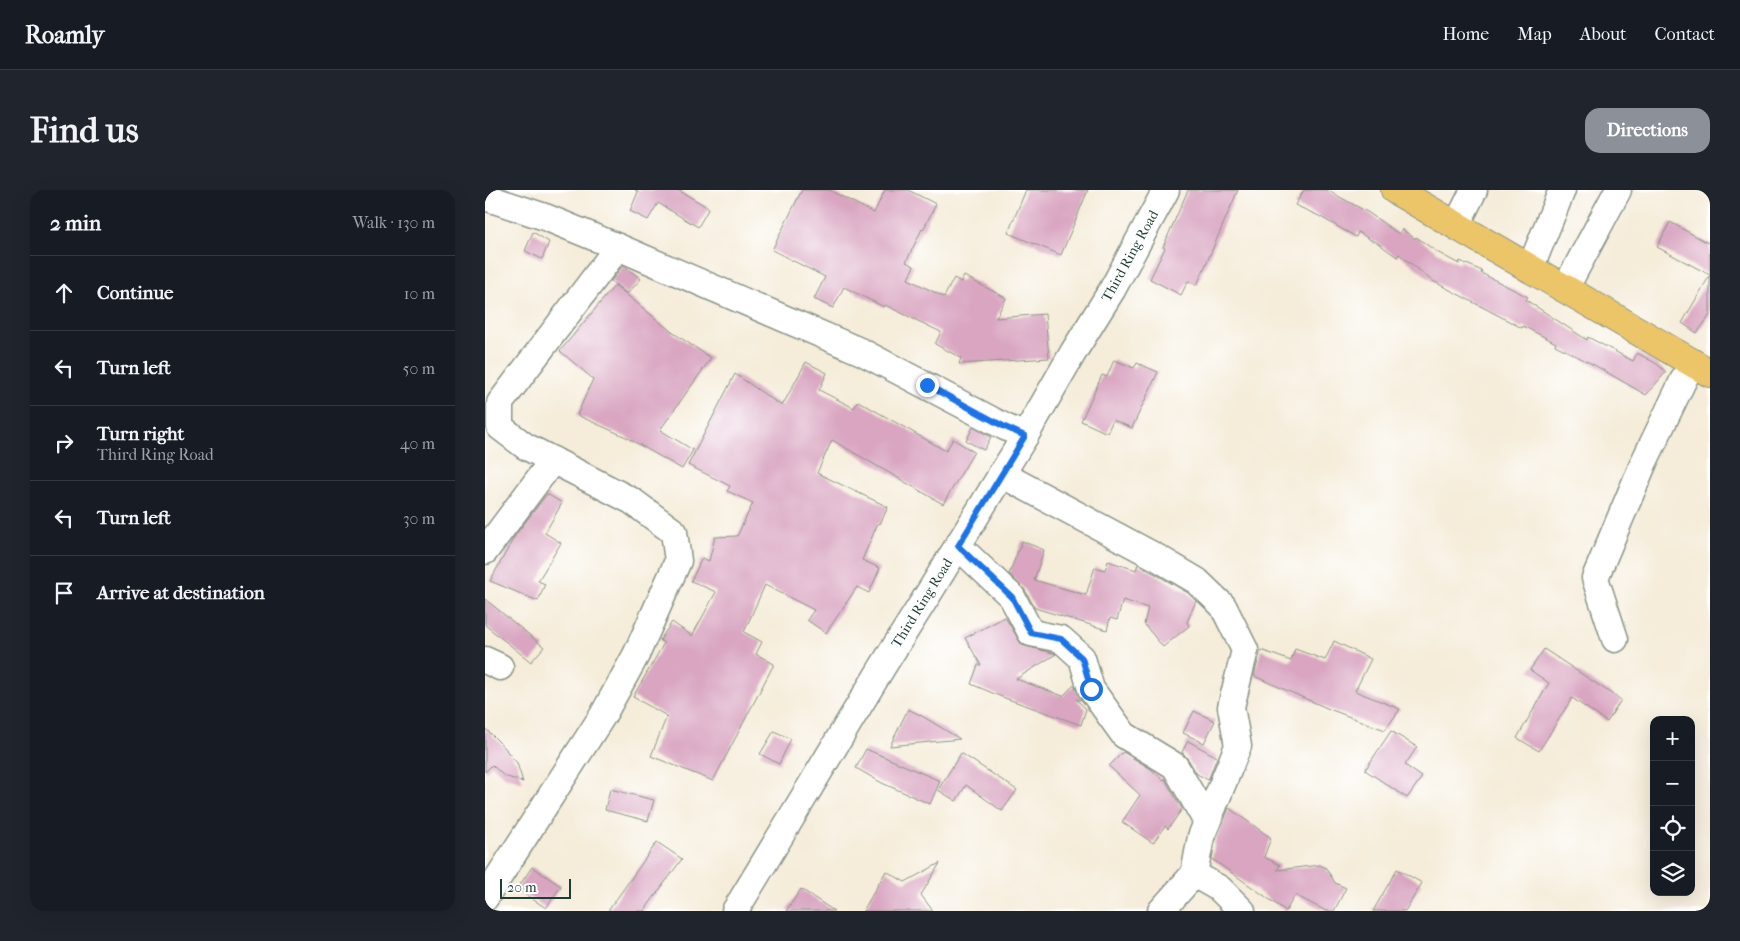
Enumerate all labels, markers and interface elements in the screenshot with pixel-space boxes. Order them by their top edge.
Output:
text: Roamly [25,21,104,49]
text: Home [1442,24,1489,45]
text: Map [1517,24,1552,45]
text: About [1580,24,1626,45]
text: Contact [1654,24,1715,45]
button: Directions [1585,108,1710,153]
text: Find us [30,110,139,151]
street label: Third Ring Road [1098,207,1162,305]
text: 2 min [50,211,101,235]
text: Walk · 130 m [352,213,435,232]
icon: ahead [50,279,78,307]
text: Continue [97,282,173,304]
text: 10 m [404,284,435,303]
icon: left [50,354,78,382]
text: Turn left [97,357,171,379]
text: 50 m [403,359,435,378]
route end [916,374,939,397]
text: Turn right [97,423,184,445]
icon: right [50,429,78,457]
text: 40 m [400,434,435,453]
text: Third Ring Road [97,445,214,464]
icon: left [50,504,78,532]
text: Turn left [97,507,171,529]
text: 30 m [403,509,435,528]
street label: Third Ring Road [888,555,956,651]
icon: arrive [50,579,78,607]
text: Arrive at destination [97,582,265,604]
route start [1080,678,1103,701]
map controls [1650,716,1695,896]
button: + [1650,716,1695,761]
button: − [1650,761,1695,806]
button: locate [1650,806,1695,851]
button: layers [1650,851,1695,896]
scale bar [500,876,571,899]
text: 20 m [507,879,537,896]

